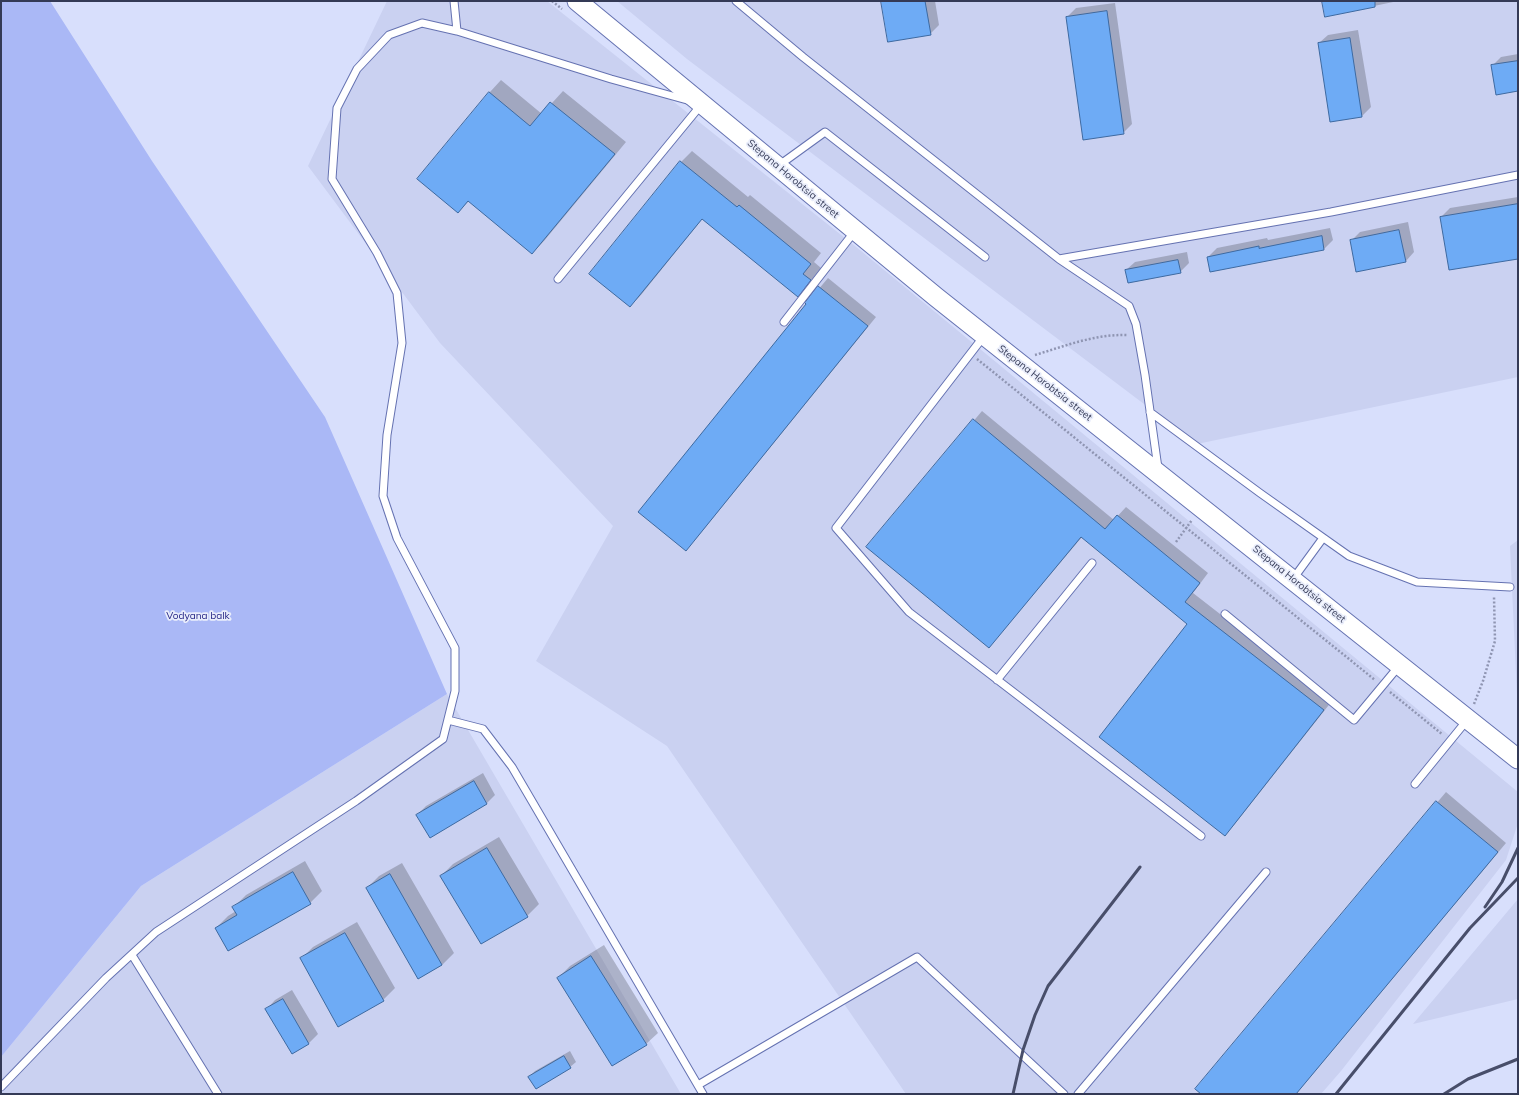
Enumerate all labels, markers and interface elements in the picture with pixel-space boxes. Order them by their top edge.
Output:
street label: Stepana Horobtsia street [745,137,841,221]
street label: Stepana Horobtsia street [996,343,1094,423]
street label: Stepana Horobtsia street [1250,543,1348,625]
park label: Vodyana balk [166,610,230,622]

